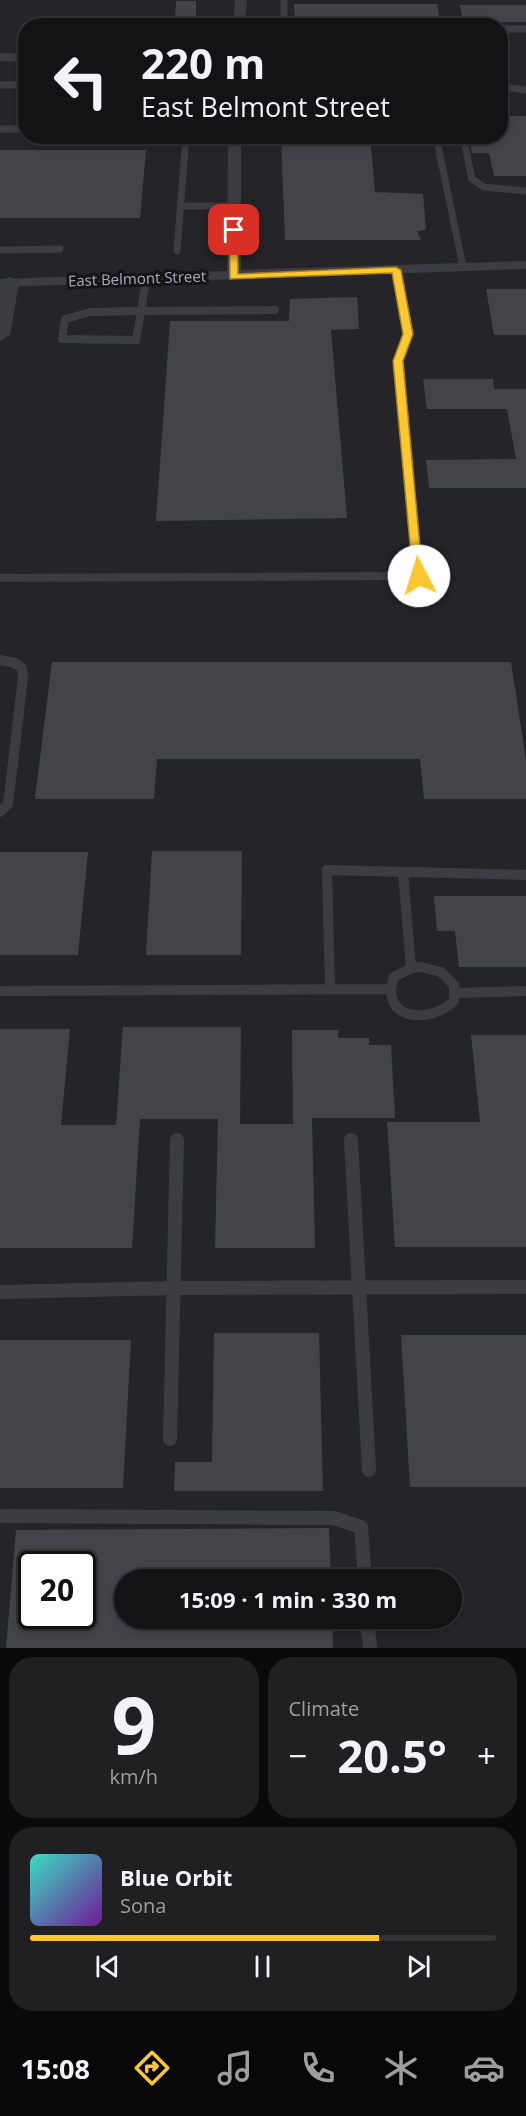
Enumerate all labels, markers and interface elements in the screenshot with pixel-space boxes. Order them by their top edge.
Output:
text: 220 m [141,34,265,91]
icon: left [42,42,120,120]
text: East Belmont Street [141,88,390,125]
pin [208,204,259,255]
icon: arrive [217,213,250,246]
street label: East Belmont Street [68,266,206,290]
position arrow [387,544,451,608]
speed limit sign: 20 [18,1551,96,1629]
text: 15:09 · 1 min · 330 m [179,1584,397,1614]
text: 9 [111,1671,156,1777]
text: Climate [289,1695,359,1722]
text: 20.5° [338,1725,447,1786]
text: − [289,1733,307,1778]
text: + [477,1733,496,1778]
text: km/h [109,1763,158,1790]
text: Blue Orbit [120,1862,232,1892]
text: Sona [120,1892,166,1919]
icon: previous [91,1950,124,1983]
icon: pause [246,1950,279,1983]
icon: next [402,1950,435,1983]
icon: directions [131,2047,173,2089]
icon: music [214,2047,256,2089]
icon: phone [297,2047,339,2089]
icon: climate [380,2047,422,2089]
icon: car [463,2047,505,2089]
text: 15:08 [21,2050,90,2087]

